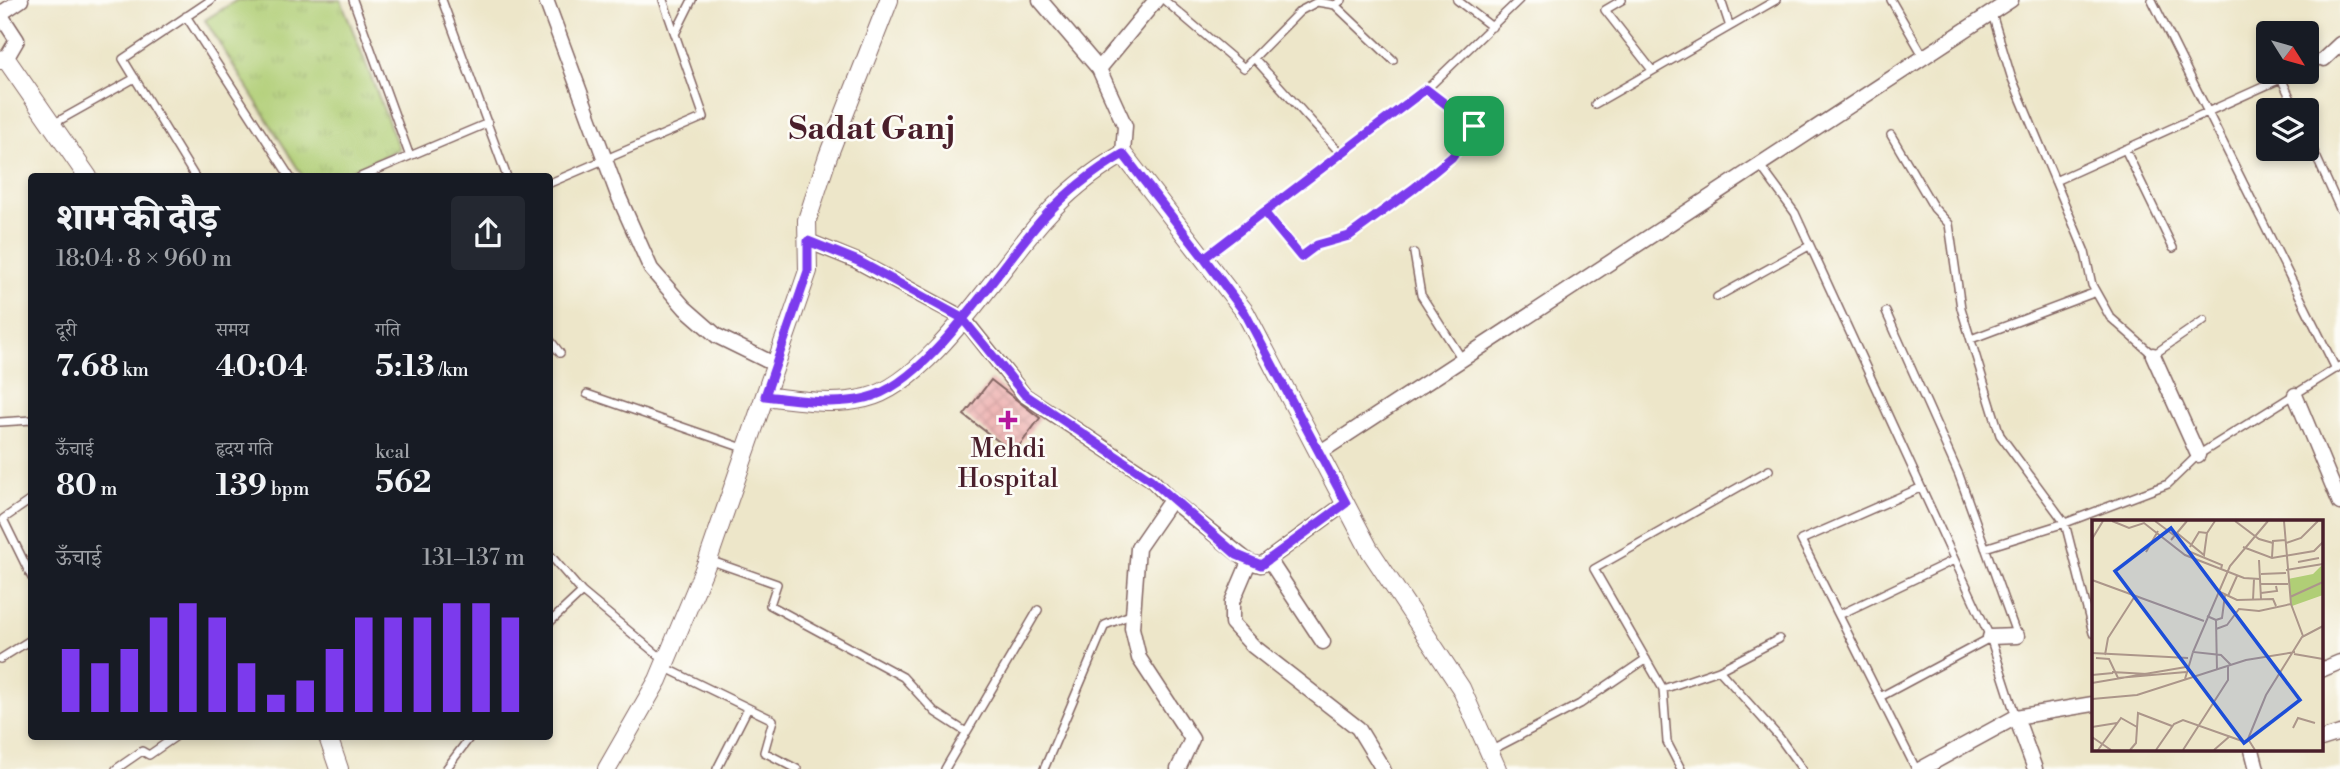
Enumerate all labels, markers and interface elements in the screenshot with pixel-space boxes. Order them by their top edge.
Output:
north arrow [2256,21,2319,84]
map controls [2256,21,2319,161]
pin [1444,96,1504,156]
button: layers [2256,98,2319,161]
icon: arrive [1455,107,1493,145]
district label: Sadat Ganj [789,109,955,150]
text: शाम की दौड़ [56,195,218,242]
button: share [451,196,525,270]
text: 18:04 · 8 × 960 m [56,245,232,273]
text: दूरी [56,318,77,342]
text: समय [216,318,249,342]
text: गति [375,318,400,342]
text: 7.68 [56,348,119,386]
text: 40:04 [216,348,308,386]
text: 5:13 [375,348,435,386]
text: km [119,358,149,382]
text: /km [435,358,469,382]
marker: Mehdi Hospital [998,410,1018,430]
place label: Mehdi Hospital [958,433,1059,495]
text: ऊँचाई [56,437,93,461]
text: हृदय गति [216,437,273,461]
text: kcal [375,440,410,464]
text: 562 [375,464,432,502]
text: 80 [56,467,97,505]
text: 139 [216,467,267,505]
text: m [97,477,117,501]
text: bpm [267,477,309,501]
inset map [2092,520,2322,752]
text: ऊँचाई [56,544,101,572]
text: 131–137 m [422,544,525,572]

